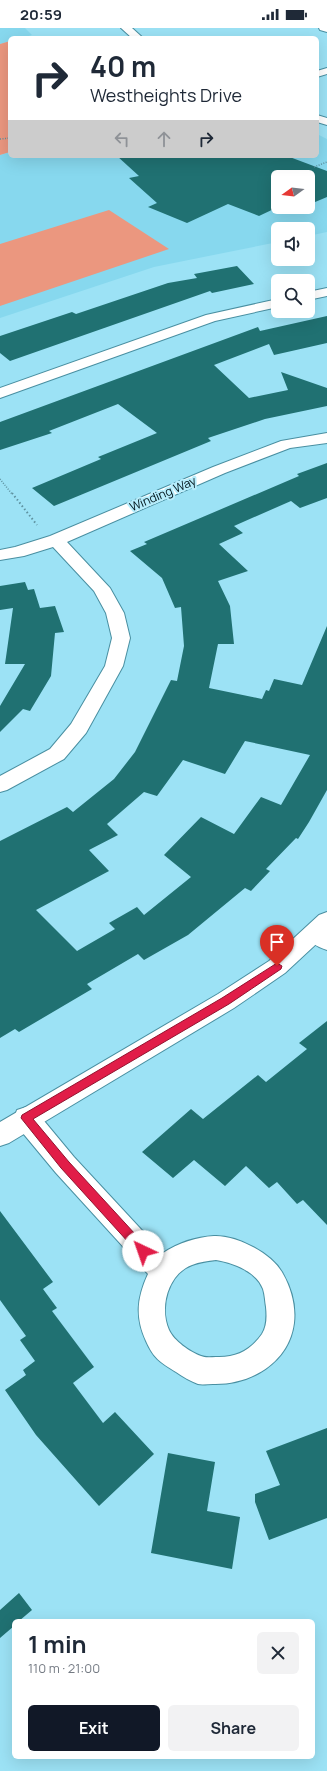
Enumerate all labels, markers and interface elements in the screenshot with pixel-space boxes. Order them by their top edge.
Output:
text: 20:59 [20,4,62,25]
text: 40 m [90,47,156,85]
icon: right [24,52,76,104]
text: Westheights Drive [90,83,242,107]
icon: left [111,128,133,150]
icon: ahead [153,128,175,150]
icon: right [195,128,217,150]
north arrow [271,170,315,214]
map controls [271,170,315,318]
button: sound [271,222,315,266]
button: search [271,274,315,318]
street label: Winding Way [127,472,199,515]
pin [260,925,294,966]
icon: arrive [266,931,288,953]
position arrow [122,1230,164,1272]
text: 1 min [28,1627,87,1660]
button: close [257,1632,299,1674]
text: 110 m · 21:00 [28,1659,100,1677]
button: Exit [28,1705,160,1751]
button: Share [168,1705,299,1751]

